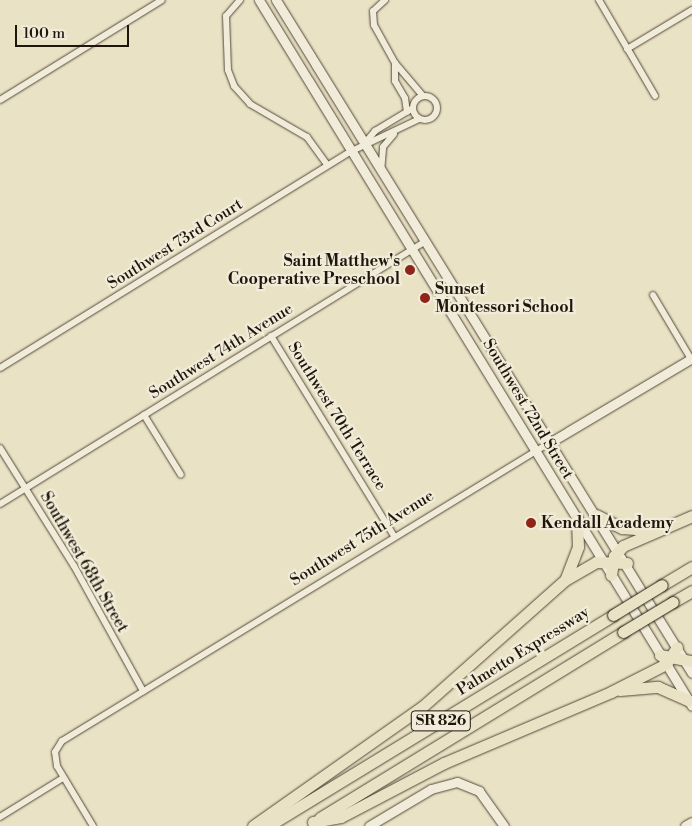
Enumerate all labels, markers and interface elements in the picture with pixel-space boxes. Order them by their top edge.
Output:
scale bar [18,15,131,47]
text: 100 m [23,24,65,43]
street label: Southwest 73rd Court [104,195,246,293]
place label: Saint Matthew's Cooperative Preschool [228,251,400,289]
marker: Saint Matthew's Cooperative Preschool [404,264,416,276]
place label: Sunset Montessori School [435,279,574,317]
marker: Sunset Montessori School [419,292,431,304]
street label: Southwest 74th Avenue [146,299,296,403]
street label: Southwest 72nd Street [479,335,577,483]
street label: Southwest 70th Terrace [284,338,390,494]
street label: Southwest 75th Avenue [287,486,437,590]
street label: Southwest 68th Street [36,488,132,636]
place label: Kendall Academy [541,513,673,533]
marker: Kendall Academy [525,517,537,529]
street label: Palmetto Expressway [453,602,593,700]
road number: SR 826 [410,708,472,734]

